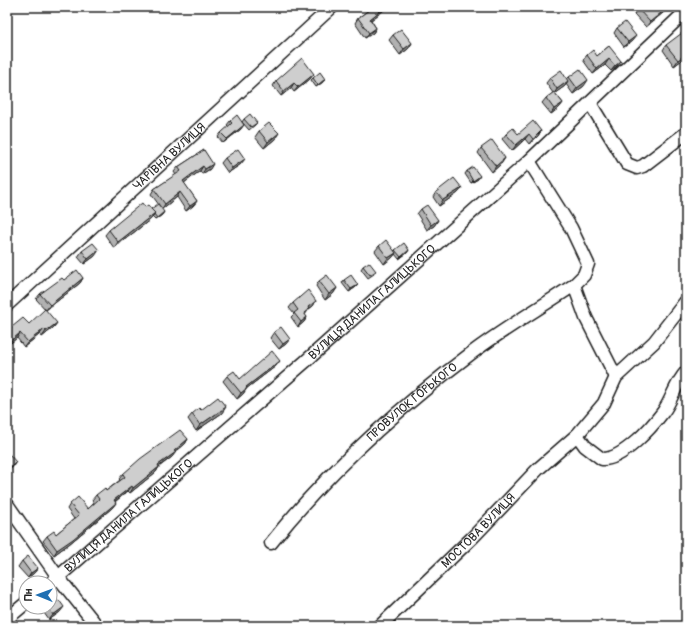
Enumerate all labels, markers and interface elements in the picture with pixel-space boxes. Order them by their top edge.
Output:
street label: ЧАРІВНА ВУЛИЦЯ [130,120,209,194]
street label: ВУЛИЦЯ ДАНИЛА ГАЛИЦЬКОГО [306,241,439,363]
street label: ПРОВУЛОК ГОРЬКОГО [364,360,461,444]
street label: ВУЛИЦЯ ДАНИЛА ГАЛИЦЬКОГО [61,456,196,576]
street label: МОСТОВА ВУЛИЦЯ [438,490,519,571]
north arrow [18,575,58,615]
text: Пн [22,588,35,601]

